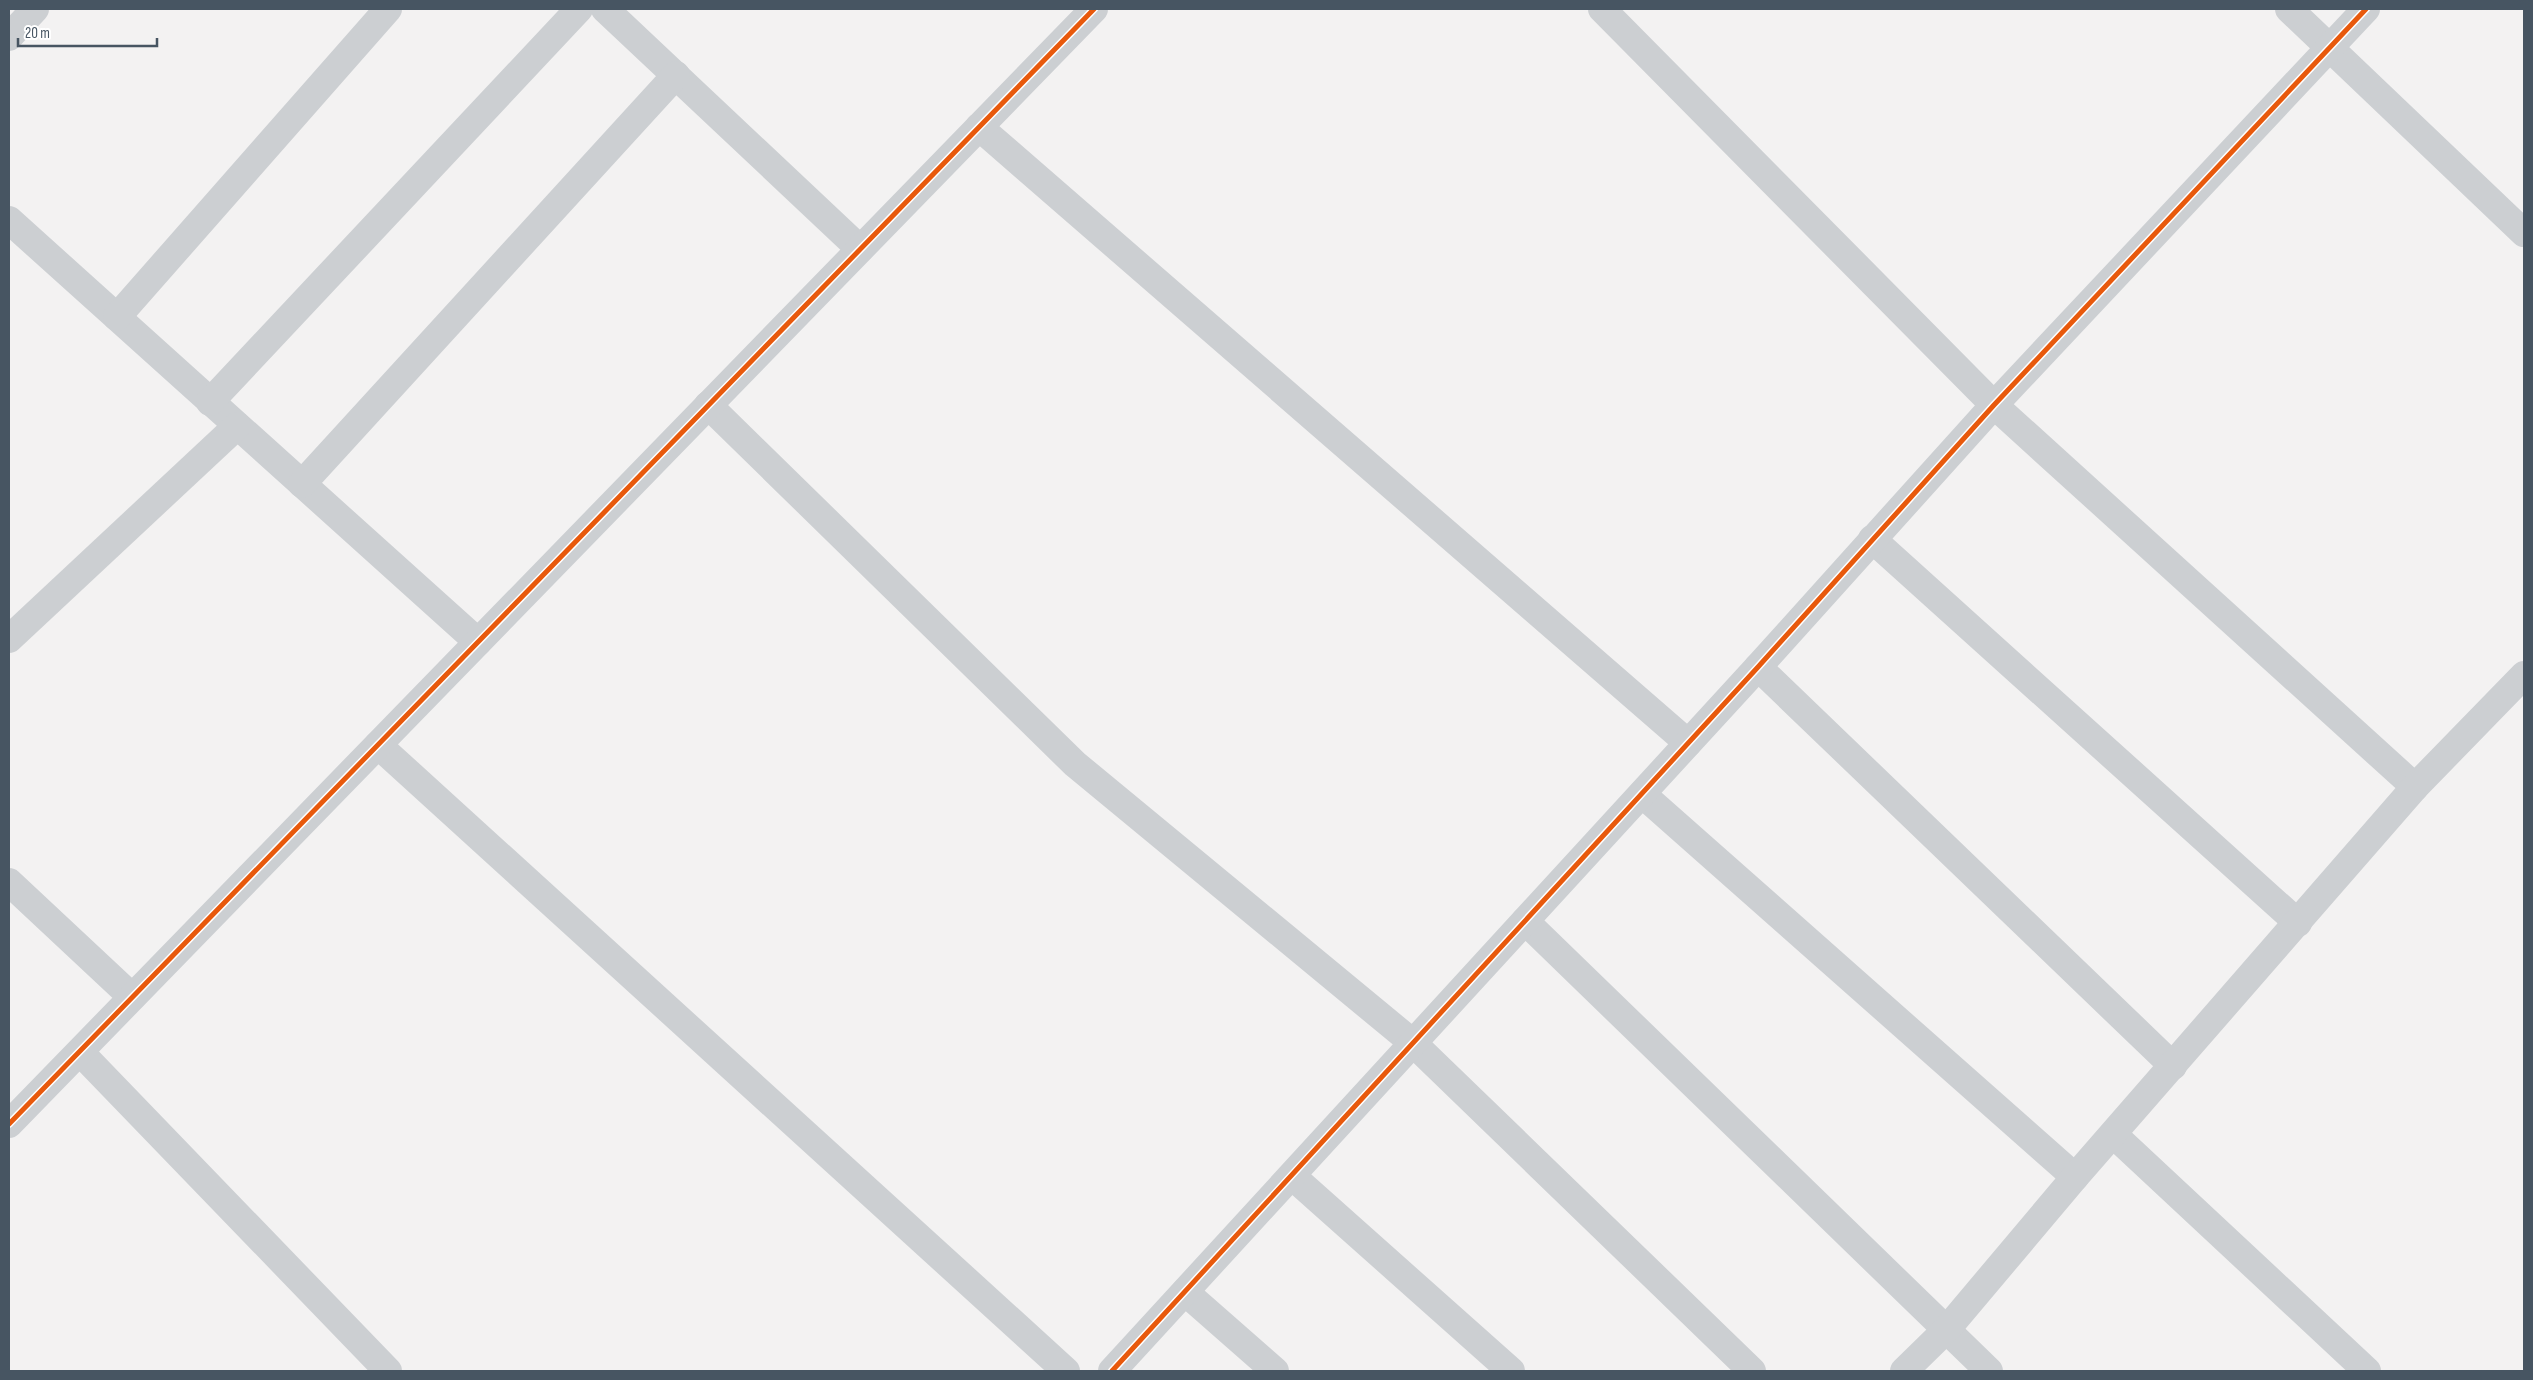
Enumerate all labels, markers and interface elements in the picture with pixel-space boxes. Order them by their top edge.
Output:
scale bar [18,15,156,47]
text: 20 m [25,24,50,43]

